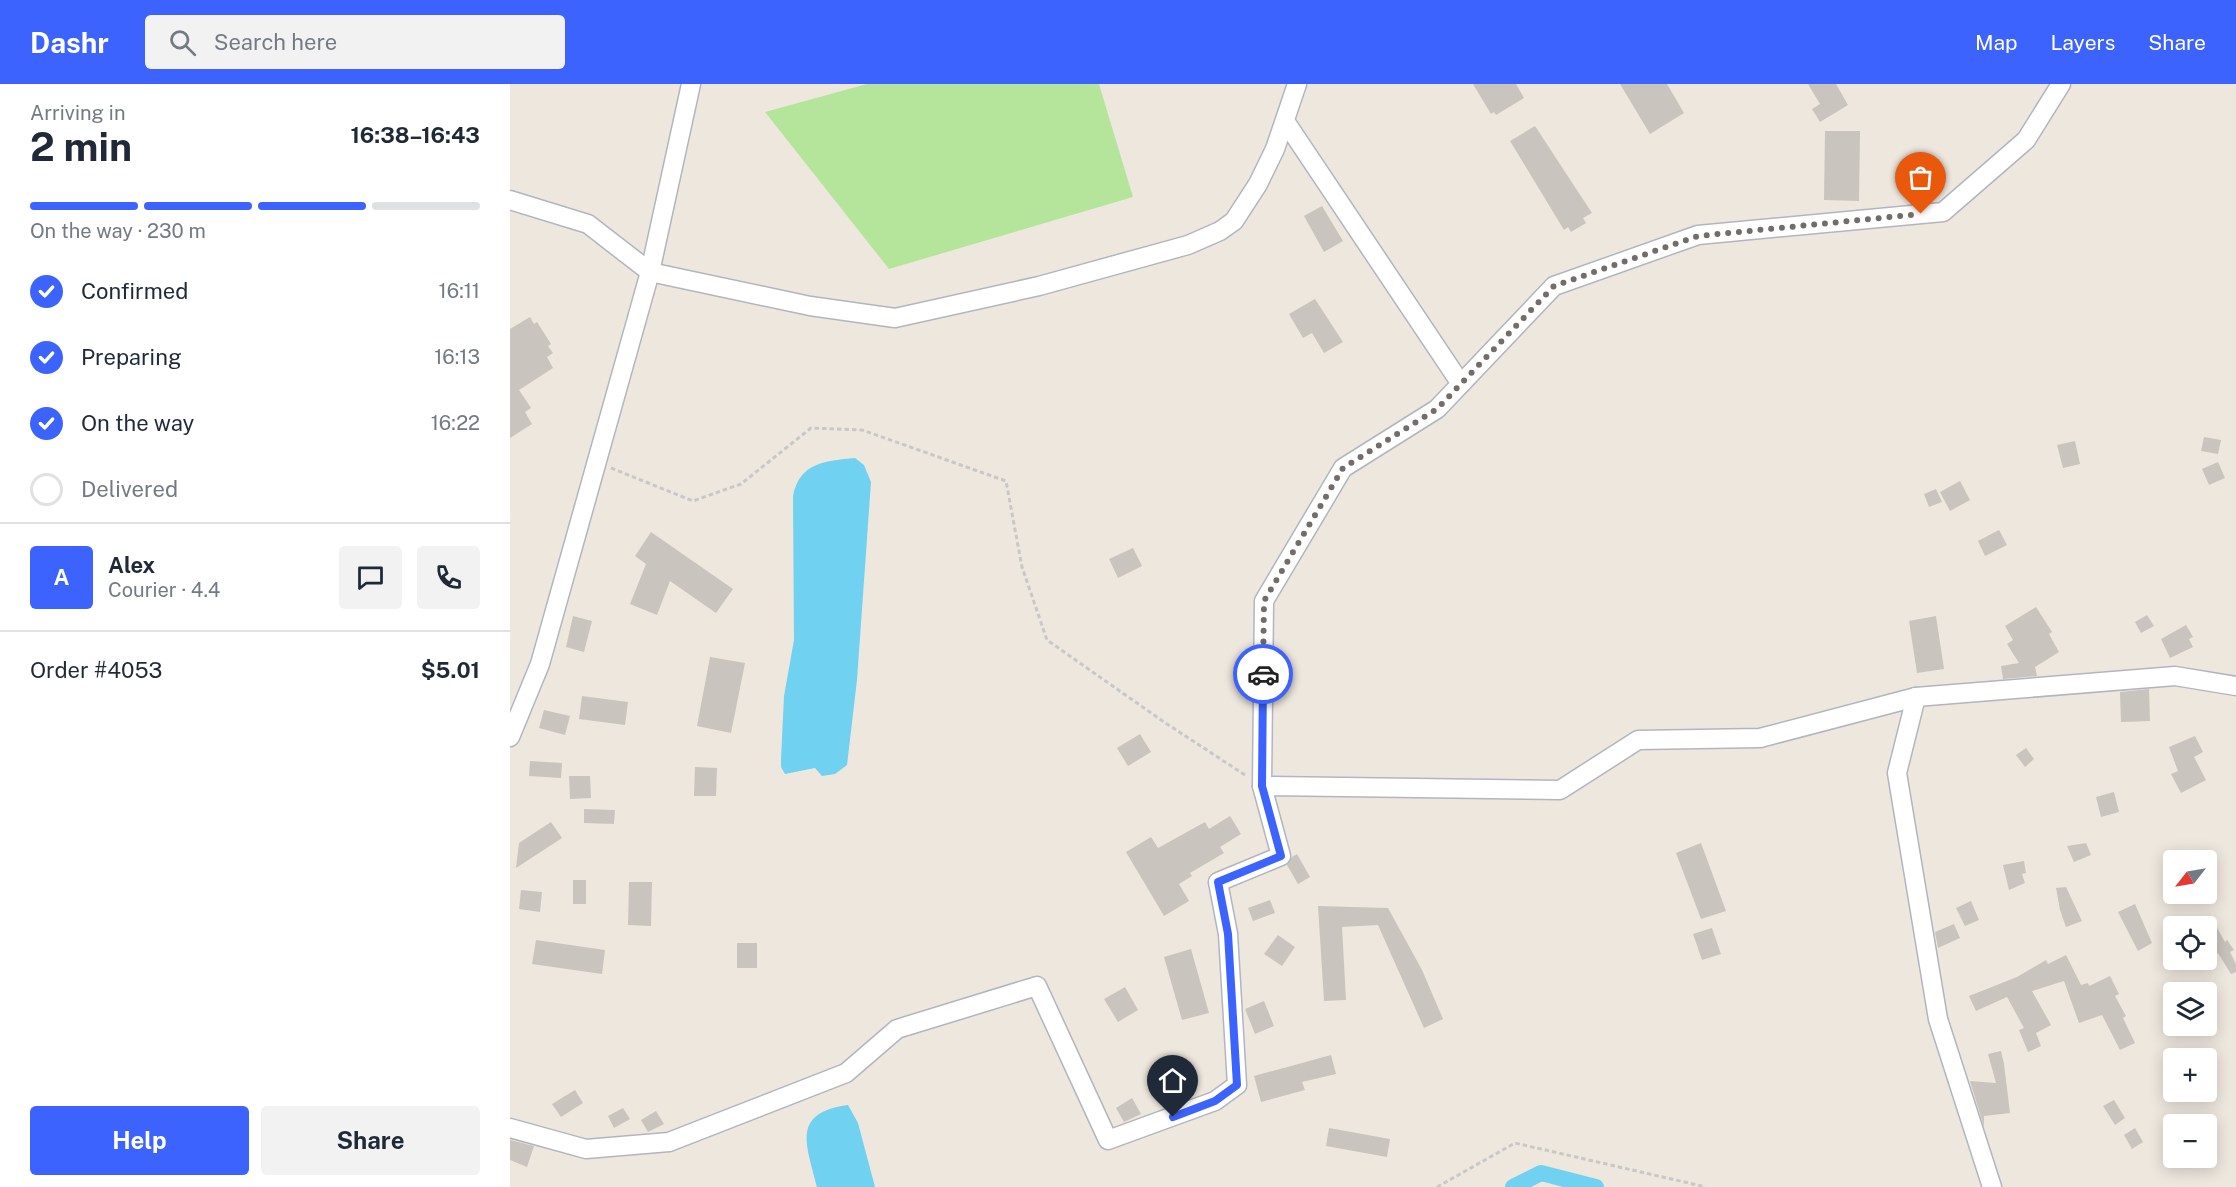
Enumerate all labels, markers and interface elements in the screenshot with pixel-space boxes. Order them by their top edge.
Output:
search box [145,15,565,69]
text: Dashr [30,26,109,59]
icon: search [166,26,199,59]
text: Search here [214,29,337,55]
text: Map [1975,30,2018,55]
text: Layers [2051,30,2115,55]
text: Share [2148,30,2206,55]
text: Arriving in [30,101,125,125]
text: 16:38–16:43 [350,122,480,148]
text: 2 min [30,124,132,170]
pin [1895,152,1946,214]
icon: bag [1904,161,1937,194]
text: On the way · 230 m [30,219,206,243]
icon: check [30,275,63,308]
text: Confirmed [81,278,188,304]
text: 16:11 [439,279,480,303]
icon: check [30,341,63,374]
text: Preparing [81,344,182,370]
text: 16:13 [434,345,480,369]
icon: check [30,407,63,440]
text: On the way [81,410,194,436]
text: 16:22 [431,411,480,435]
text: Delivered [81,476,178,502]
button: chat [339,546,402,609]
button: phone [417,546,480,609]
text: Alex [108,552,155,578]
text: A [54,564,69,590]
text: Courier · 4.4 [108,578,220,602]
courier [1233,644,1293,704]
text: Order #4053 [30,657,162,683]
text: $5.01 [421,657,480,683]
icon: car [1247,658,1280,691]
north arrow [2163,850,2217,904]
map controls [2163,850,2217,1168]
button: locate [2163,916,2217,970]
button: layers [2163,982,2217,1036]
button: + [2163,1048,2217,1102]
pin [1147,1055,1198,1117]
icon: home [1156,1064,1189,1097]
button: Help [30,1106,249,1175]
button: Share [261,1106,480,1175]
button: − [2163,1114,2217,1168]

